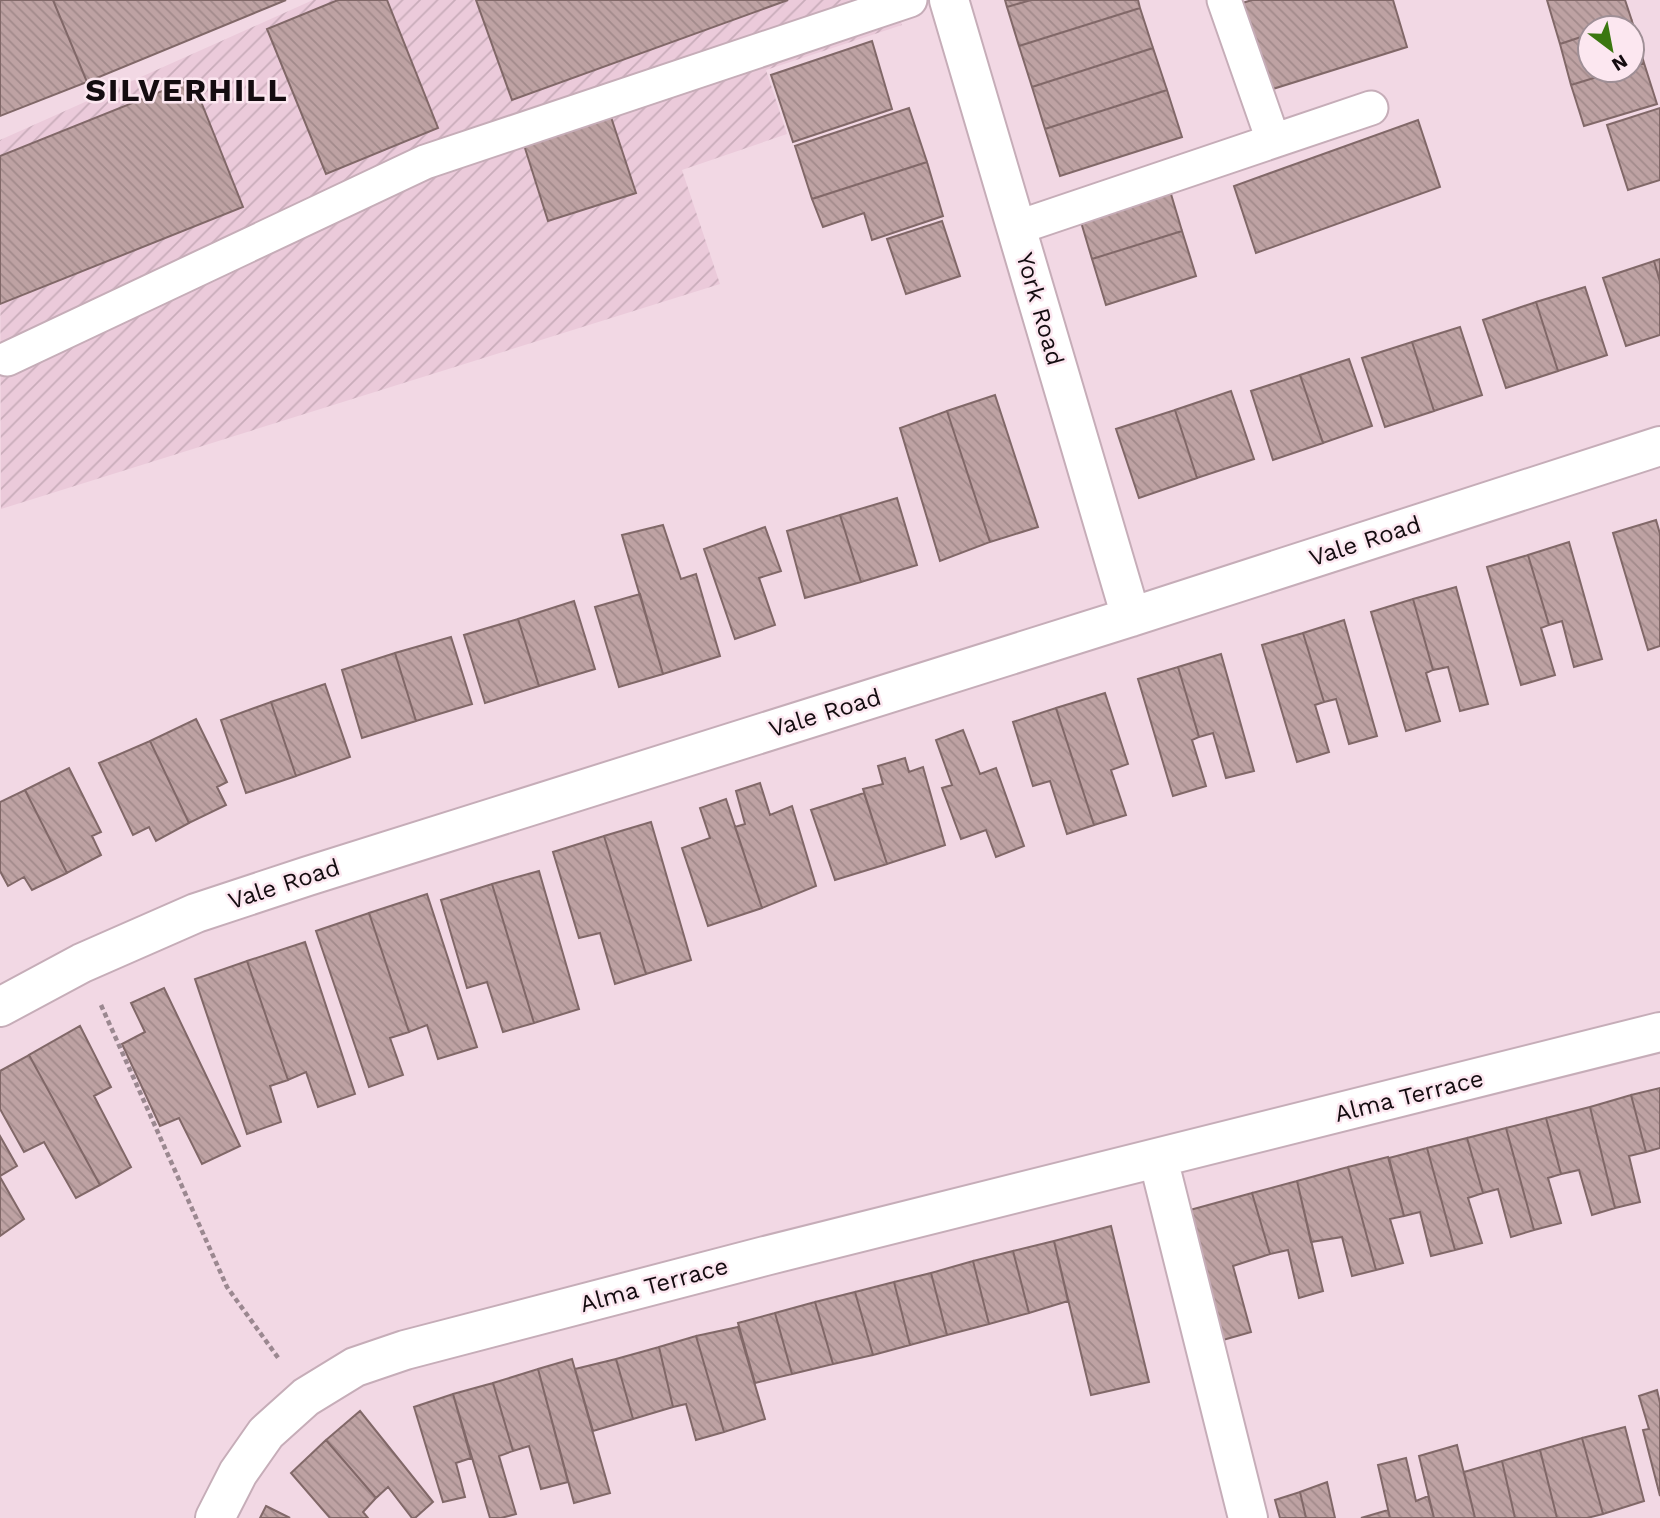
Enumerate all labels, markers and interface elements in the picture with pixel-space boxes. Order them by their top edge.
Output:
north arrow [1576,14,1646,84]
text: N [1608,50,1632,76]
district label: SILVERHILL [85,71,289,109]
street label: York Road [1011,249,1069,369]
street label: Vale Road [1306,510,1424,572]
street label: Vale Road [766,683,884,743]
street label: Vale Road [225,853,343,915]
street label: Alma Terrace [1332,1064,1486,1128]
street label: Alma Terrace [577,1252,731,1318]

